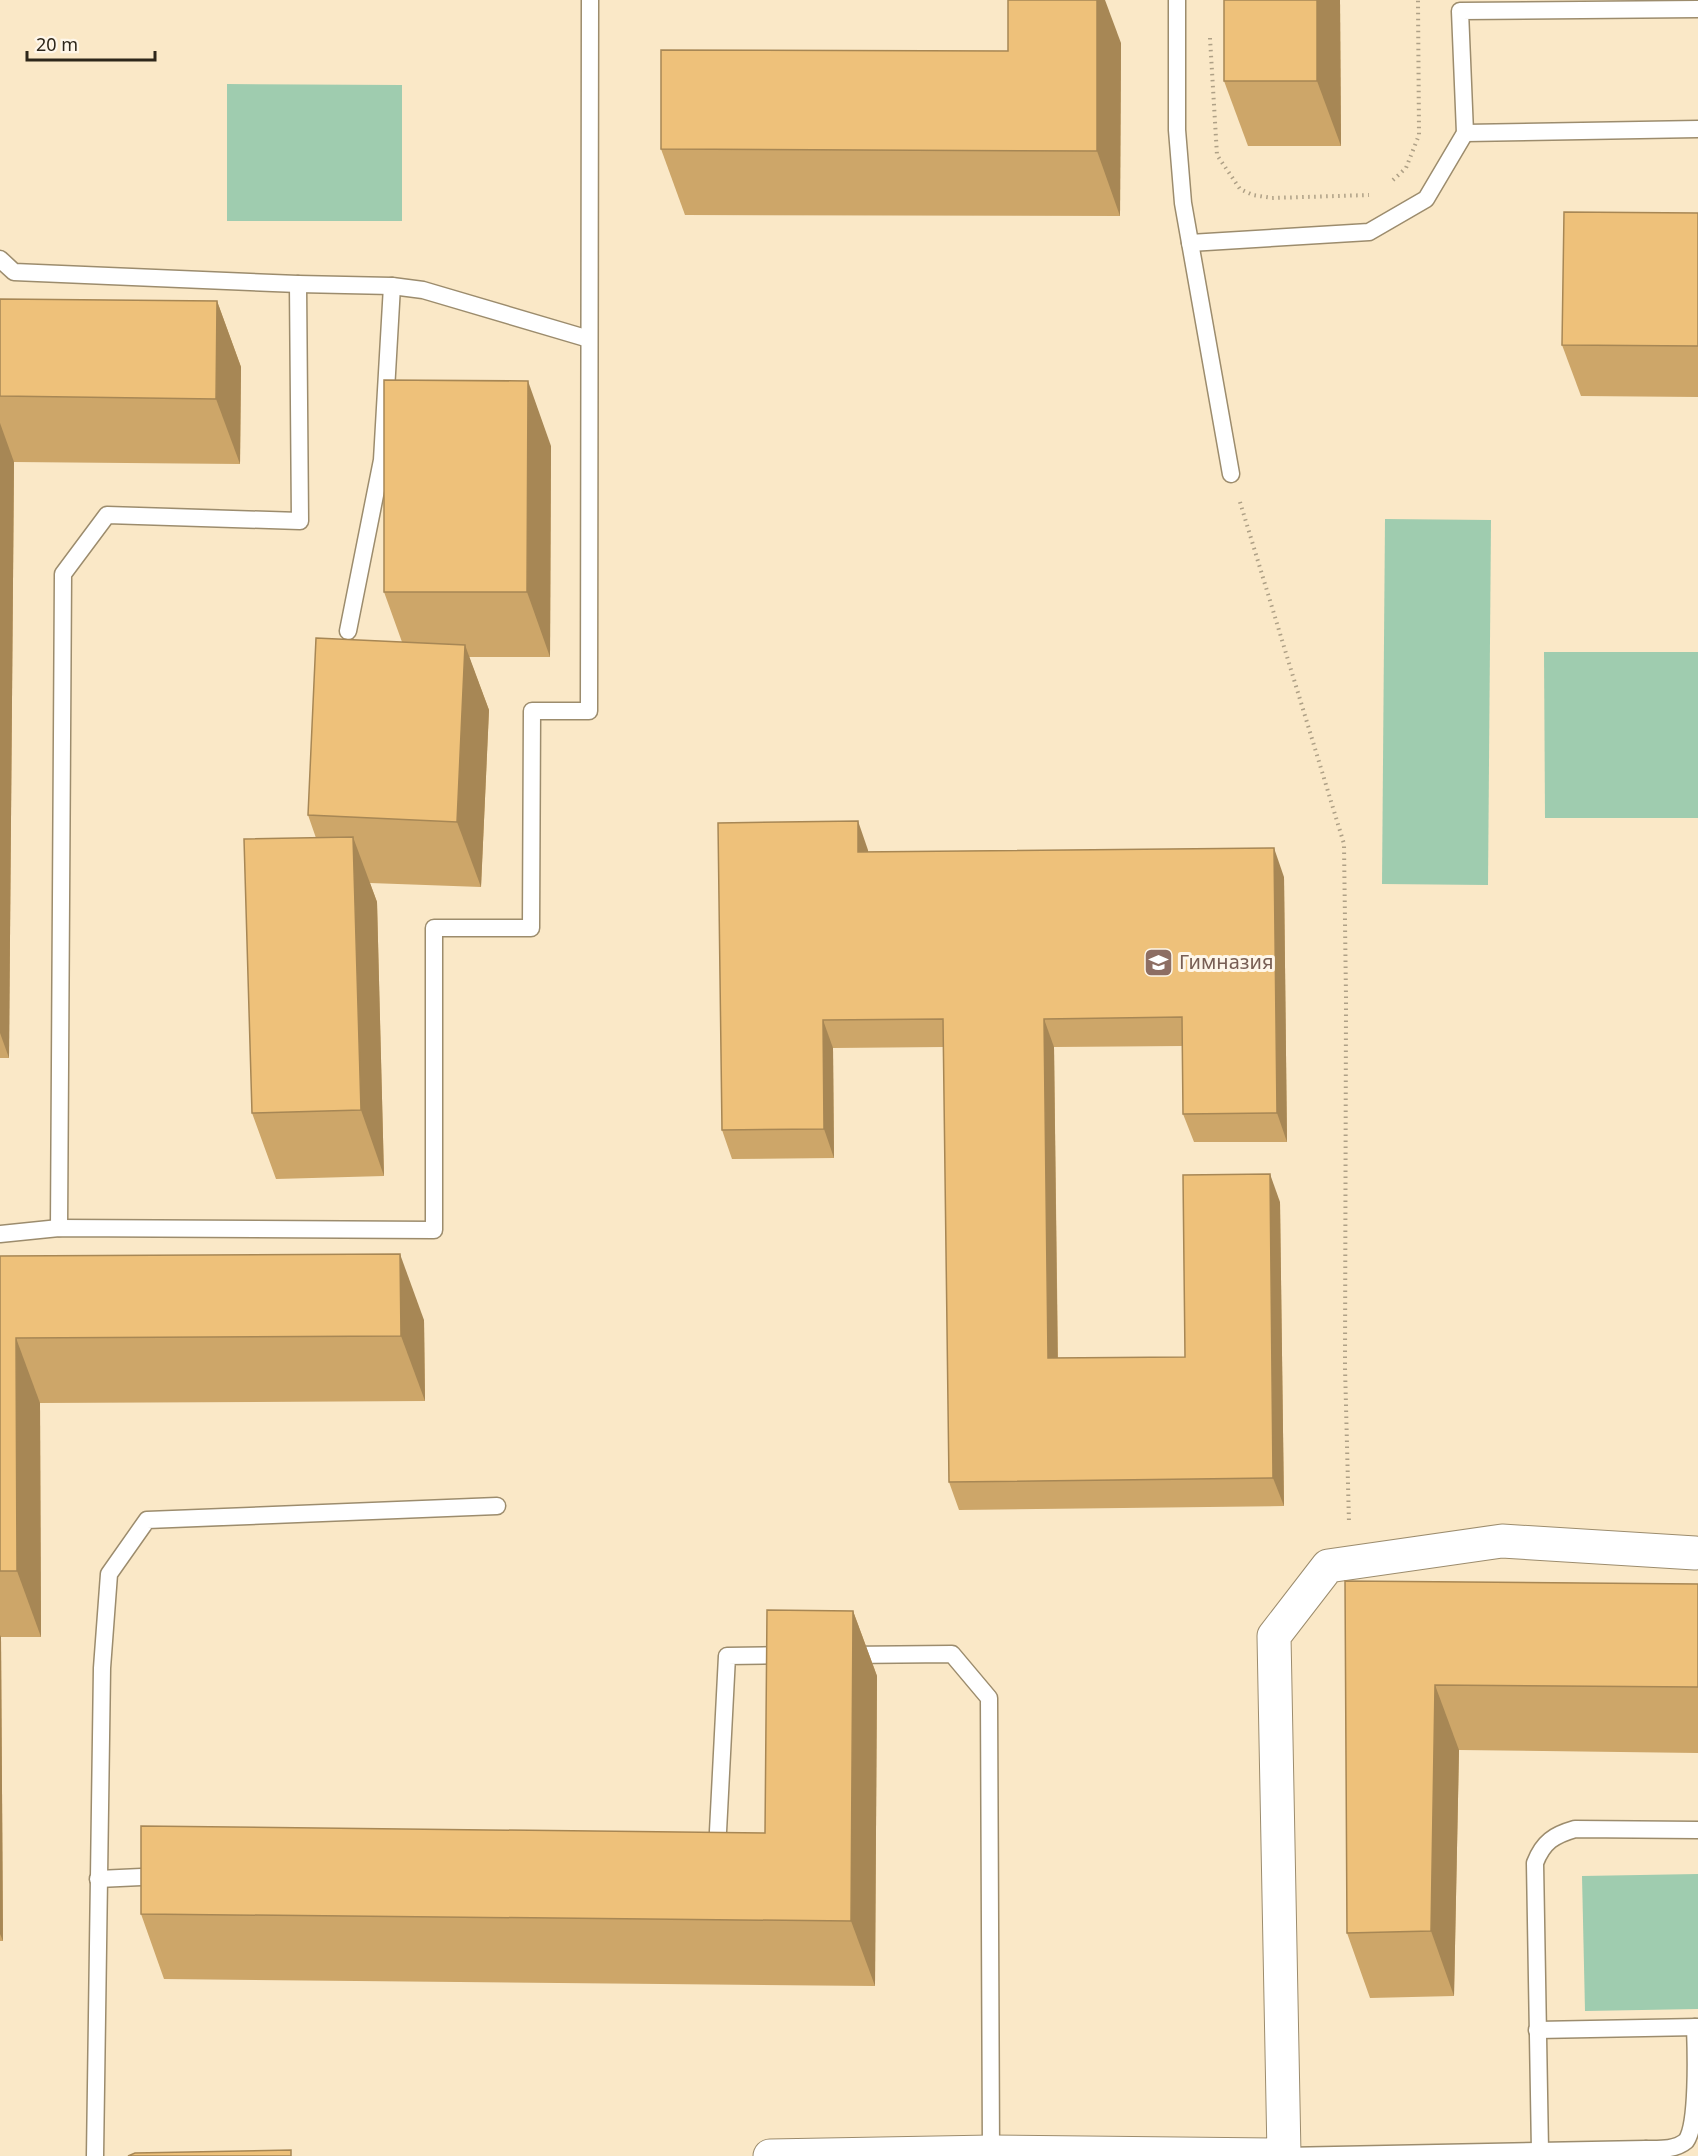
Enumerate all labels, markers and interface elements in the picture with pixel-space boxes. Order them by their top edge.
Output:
scale bar [27,24,154,62]
text: 20 m [36,32,78,56]
school or university icon: Гимназия [1142,946,1174,978]
place label: Гимназия [1179,948,1273,975]

